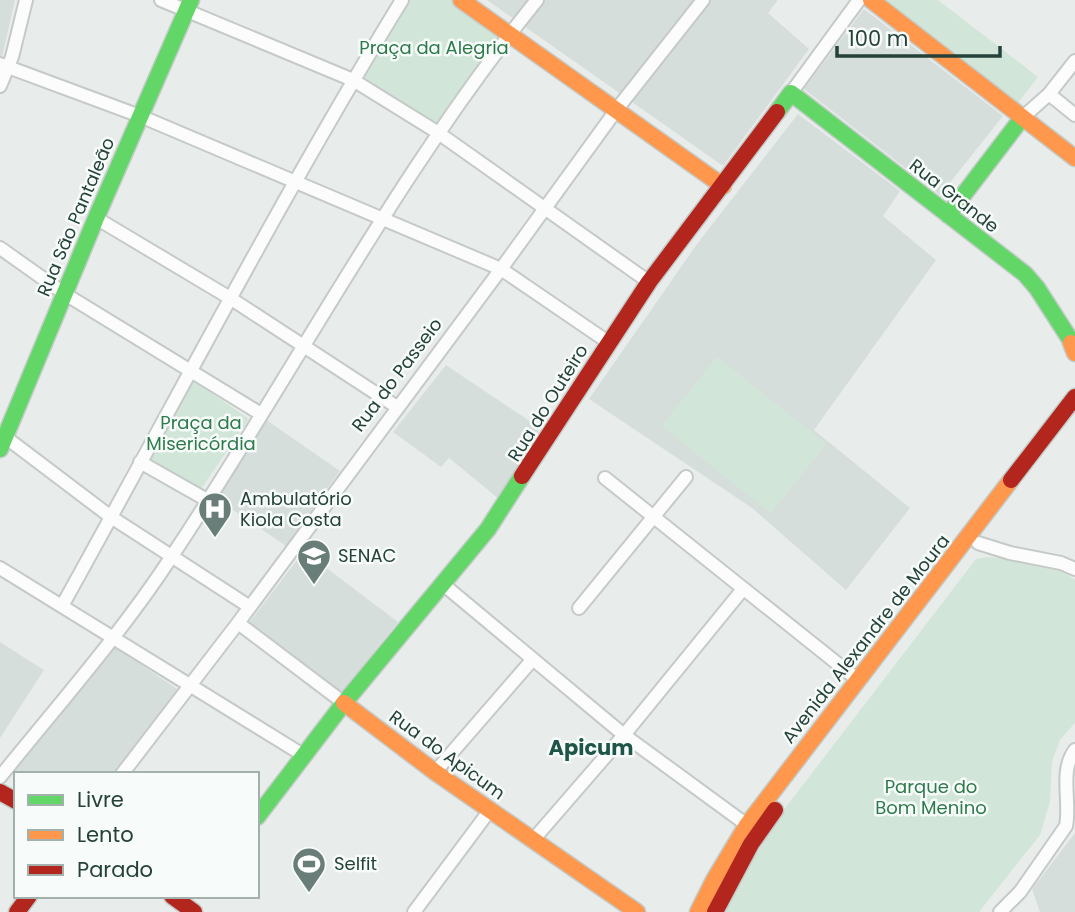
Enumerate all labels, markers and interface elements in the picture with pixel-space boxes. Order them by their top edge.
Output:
scale bar [837,14,1000,58]
text: 100 m [848,24,908,53]
park label: Praça da Alegria [359,35,509,60]
street label: Rua São Pantaleão [31,133,120,300]
street label: Rua Grande [904,153,1004,238]
street label: Rua do Passeio [346,313,448,437]
street label: Rua do Outeiro [501,339,594,466]
park label: Praça da Misericórdia [146,410,256,456]
place label: Ambulatório Kiola Costa [240,486,352,532]
hospital icon: Ambulatório Kiola Costa [196,490,234,539]
street label: Avenida Alexandre de Moura [776,529,955,748]
school or university icon: SENAC [295,537,333,586]
place label: SENAC [338,543,396,568]
street label: Rua do Apicum [384,704,510,805]
district label: Apicum [548,733,634,762]
legend [14,772,259,898]
park label: Parque do Bom Menino [875,774,987,820]
text: Livre [77,785,124,814]
text: Lento [77,820,134,849]
sports icon: Selfit [290,845,328,894]
place label: Selfit [334,851,377,876]
text: Parado [77,855,153,884]

